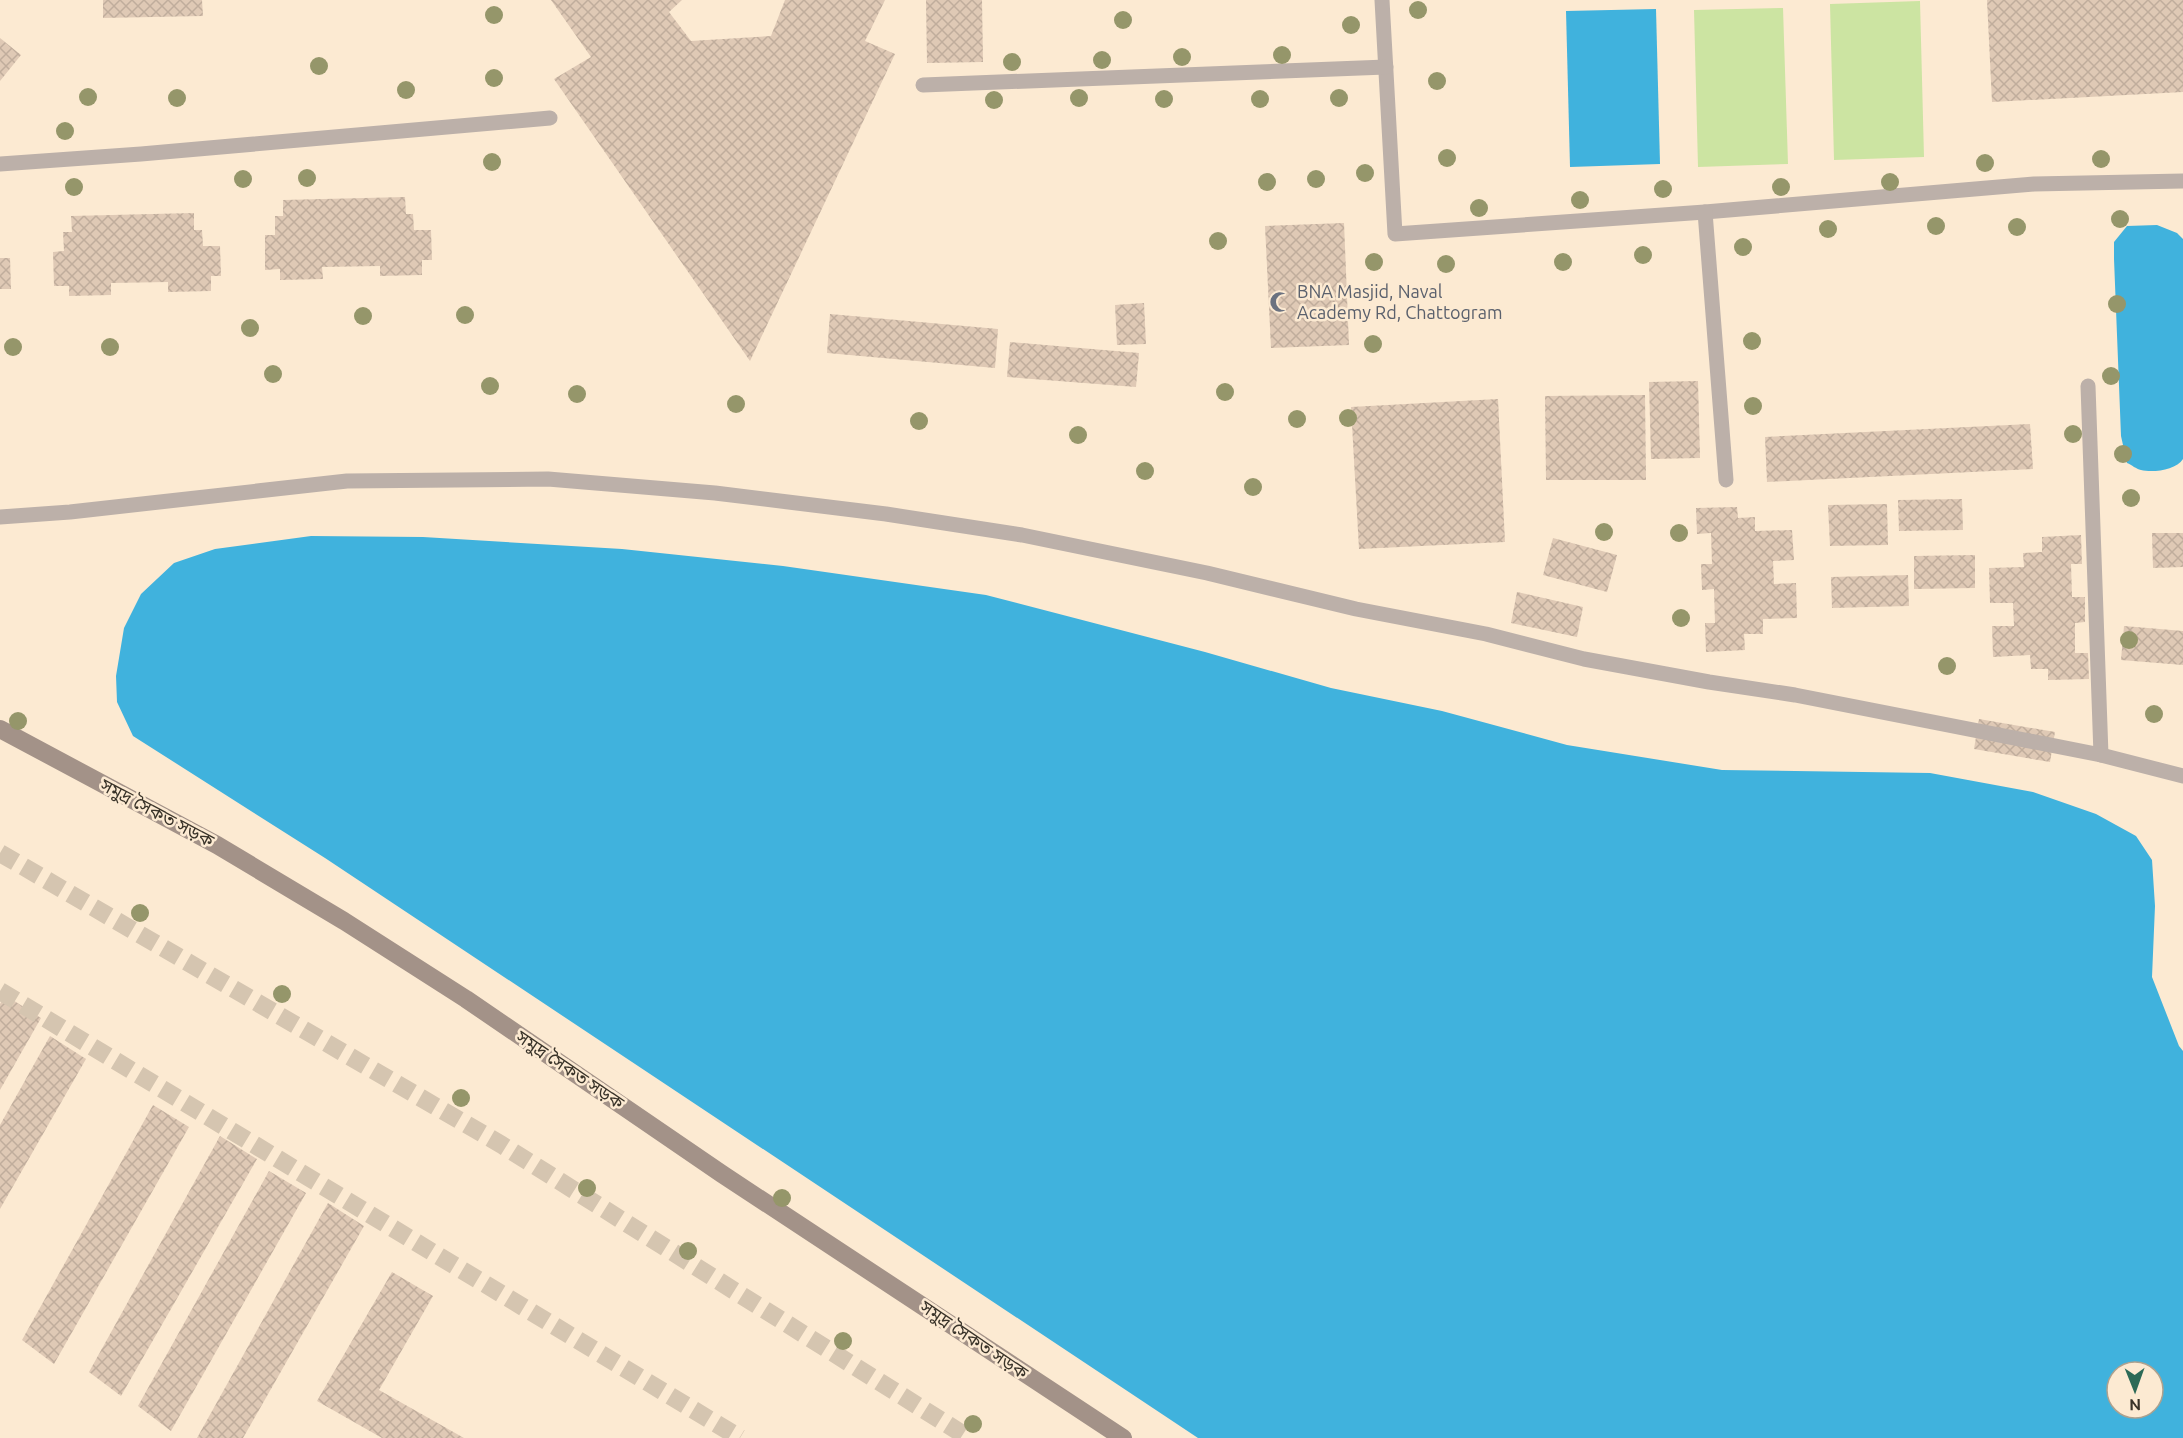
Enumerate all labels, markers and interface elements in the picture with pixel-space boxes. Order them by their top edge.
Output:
place label: BNA Masjid, Naval Academy Rd, Chattogram [1297,281,1502,322]
mosque icon: BNA Masjid, Naval Academy Rd, Chattogram [1268,290,1292,314]
street label: সমুদ্র সৈকত সড়ক [96,773,218,852]
street label: সমুদ্র সৈকত সড়ক [511,1025,628,1114]
street label: সমুদ্র সৈকত সড়ক [915,1295,1032,1384]
north arrow [2105,1360,2165,1420]
text: N [2129,1396,2141,1414]

